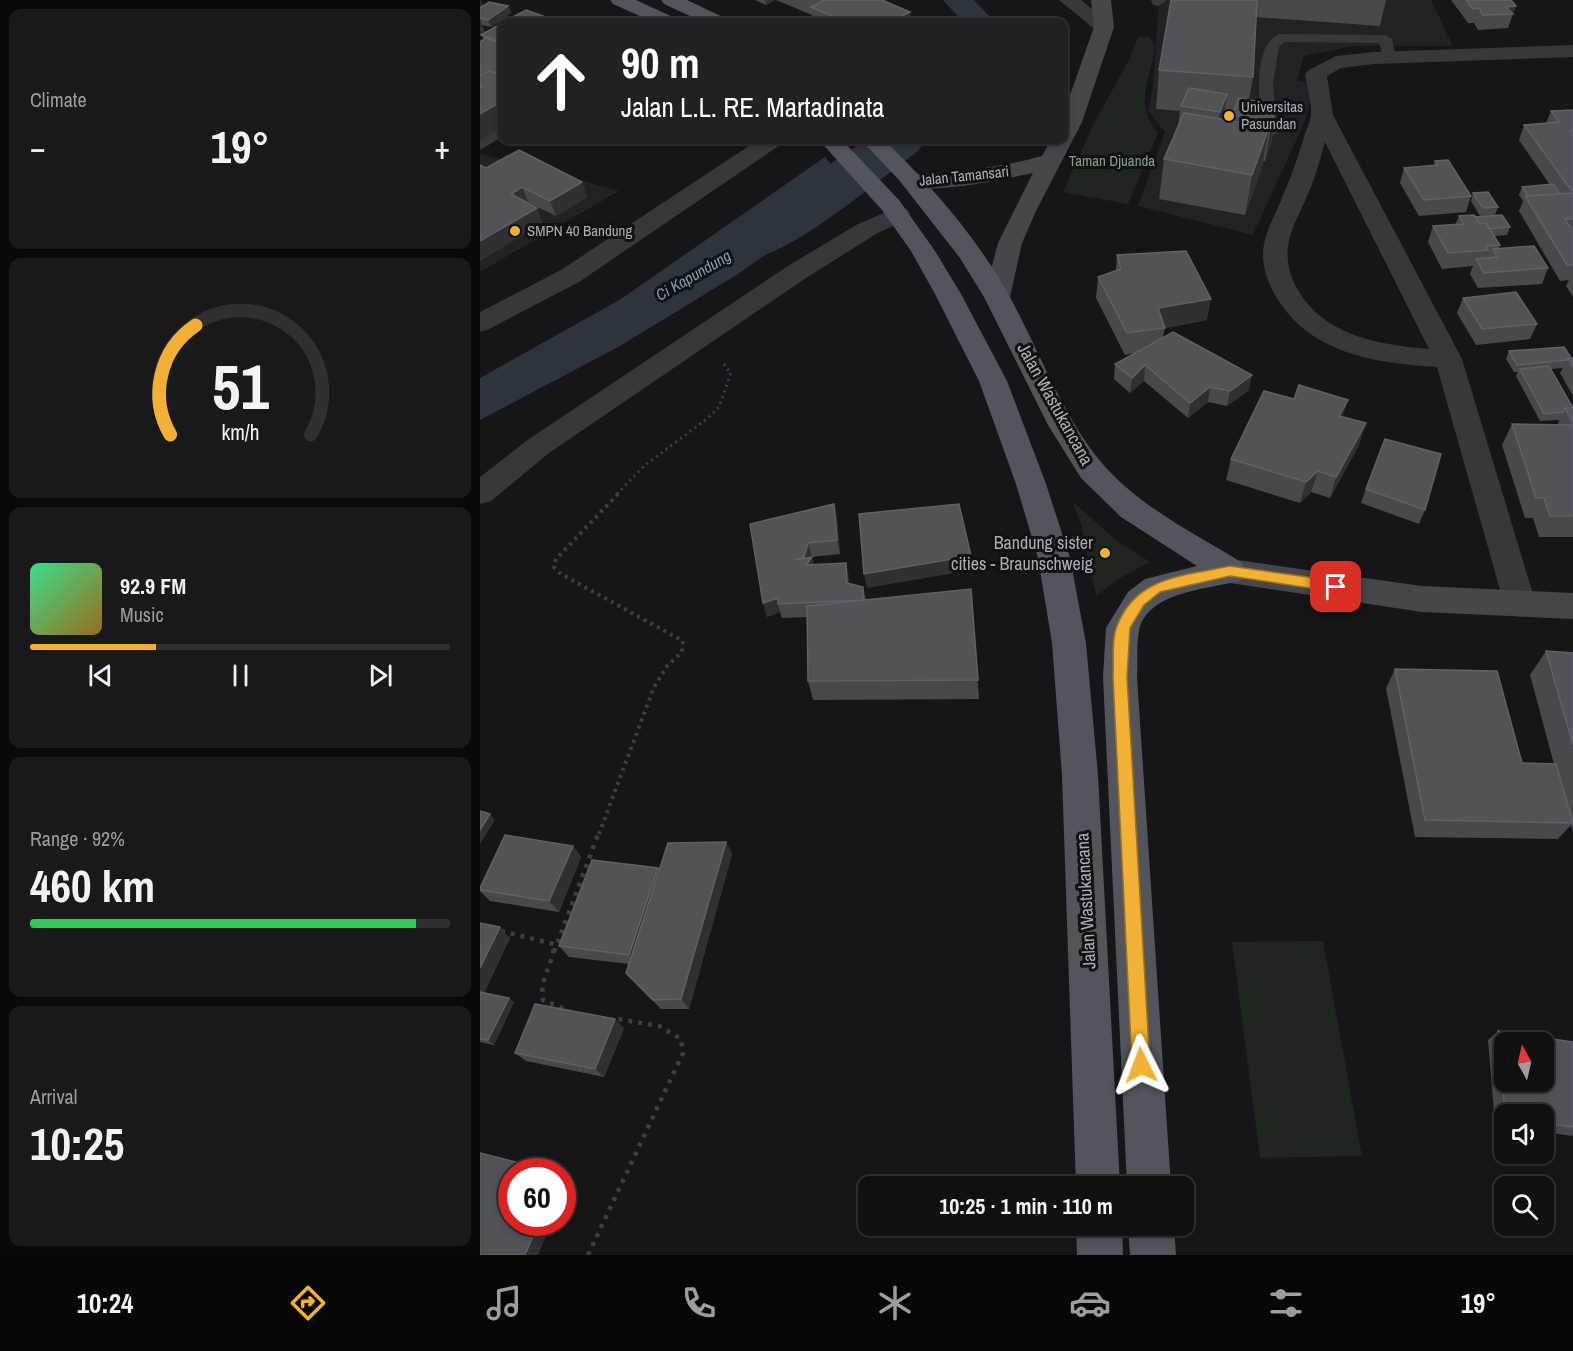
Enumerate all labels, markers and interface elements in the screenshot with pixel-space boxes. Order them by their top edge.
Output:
text: 90 m [621,35,700,91]
icon: ahead [522,42,600,120]
text: Climate [30,86,87,113]
text: Jalan L.L. RE. Martadinata [621,89,884,125]
place label: Universitas Pasundan [1241,96,1303,134]
marker: Universitas Pasundan [1222,109,1236,123]
text: 19° [210,116,270,177]
text: − [30,125,46,169]
text: + [434,125,450,169]
park label: Taman Djuanda [1069,150,1155,171]
street label: Jalan Tamansari [918,160,1010,191]
place label: SMPN 40 Bandung [527,220,632,241]
marker: SMPN 40 Bandung [508,224,522,238]
water label: Ci Kapundung [651,245,735,305]
street label: Jalan Wastukancana [1011,338,1099,470]
text: 51 [212,344,269,428]
text: km/h [221,419,259,448]
place label: Bandung sister cities - Braunschweig [951,530,1094,576]
marker: Bandung sister cities - Braunschweig [1098,546,1112,560]
pin [1310,561,1361,612]
icon: arrive [1319,570,1352,603]
text: 92.9 FM [120,571,186,601]
text: Music [120,601,164,628]
icon: previous [84,659,117,692]
icon: pause [224,659,257,692]
icon: next [364,659,397,692]
text: Range · 92% [30,825,125,852]
street label: Jalan Wastukancana [1069,832,1102,970]
text: 460 km [30,855,155,916]
north arrow [1494,1032,1554,1092]
map controls [1494,1032,1554,1236]
position arrow [1109,1033,1173,1097]
text: Arrival [30,1083,77,1110]
button: sound [1494,1104,1554,1164]
text: 10:25 [30,1113,124,1174]
speed limit sign: 60 [498,1158,576,1236]
button: search [1494,1176,1554,1236]
text: 10:25 · 1 min · 110 m [939,1191,1113,1221]
icon: directions [287,1282,329,1324]
icon: music [483,1282,525,1324]
icon: phone [678,1282,720,1324]
icon: climate [874,1282,916,1324]
icon: car [1069,1282,1111,1324]
icon: filters [1265,1282,1307,1324]
text: 10:24 [77,1285,133,1321]
text: 19° [1461,1285,1496,1321]

